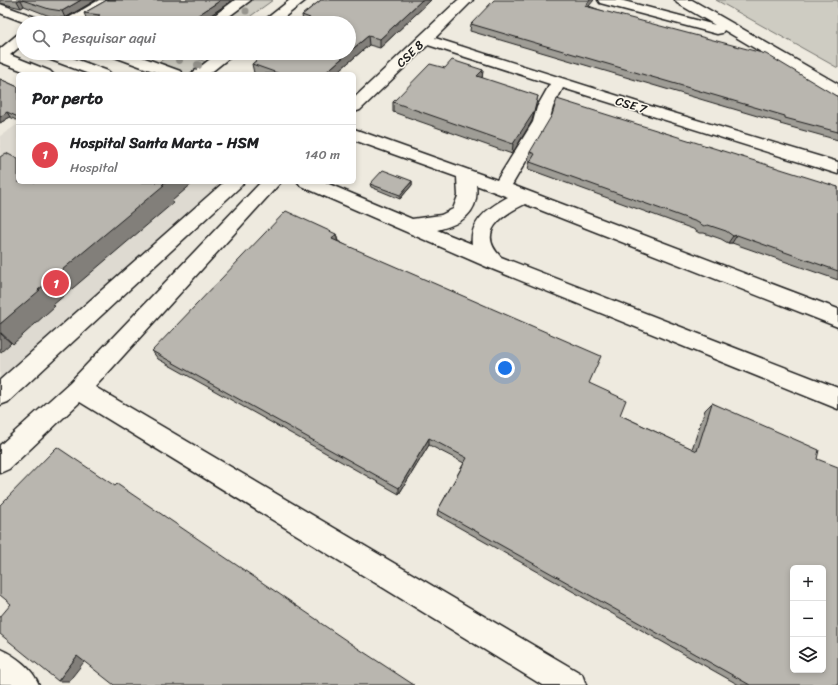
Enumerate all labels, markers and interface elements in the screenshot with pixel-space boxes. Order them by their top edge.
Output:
search box [16,16,356,60]
text: Pesquisar aqui [62,25,156,51]
icon: search [30,27,52,49]
street label: CSE 8 [391,35,429,73]
text: Por perto [32,83,103,113]
street label: CSE 7 [613,90,650,120]
text: Hospital Santa Marta - HSM [70,130,259,156]
text: 1 [42,143,48,166]
text: 140 m [305,143,340,166]
text: Hospital [70,156,118,179]
pin: 1 [43,268,69,298]
your location [495,358,515,378]
map controls [790,565,826,673]
button: + [790,565,826,601]
button: − [790,601,826,637]
button: layers [790,637,826,673]

